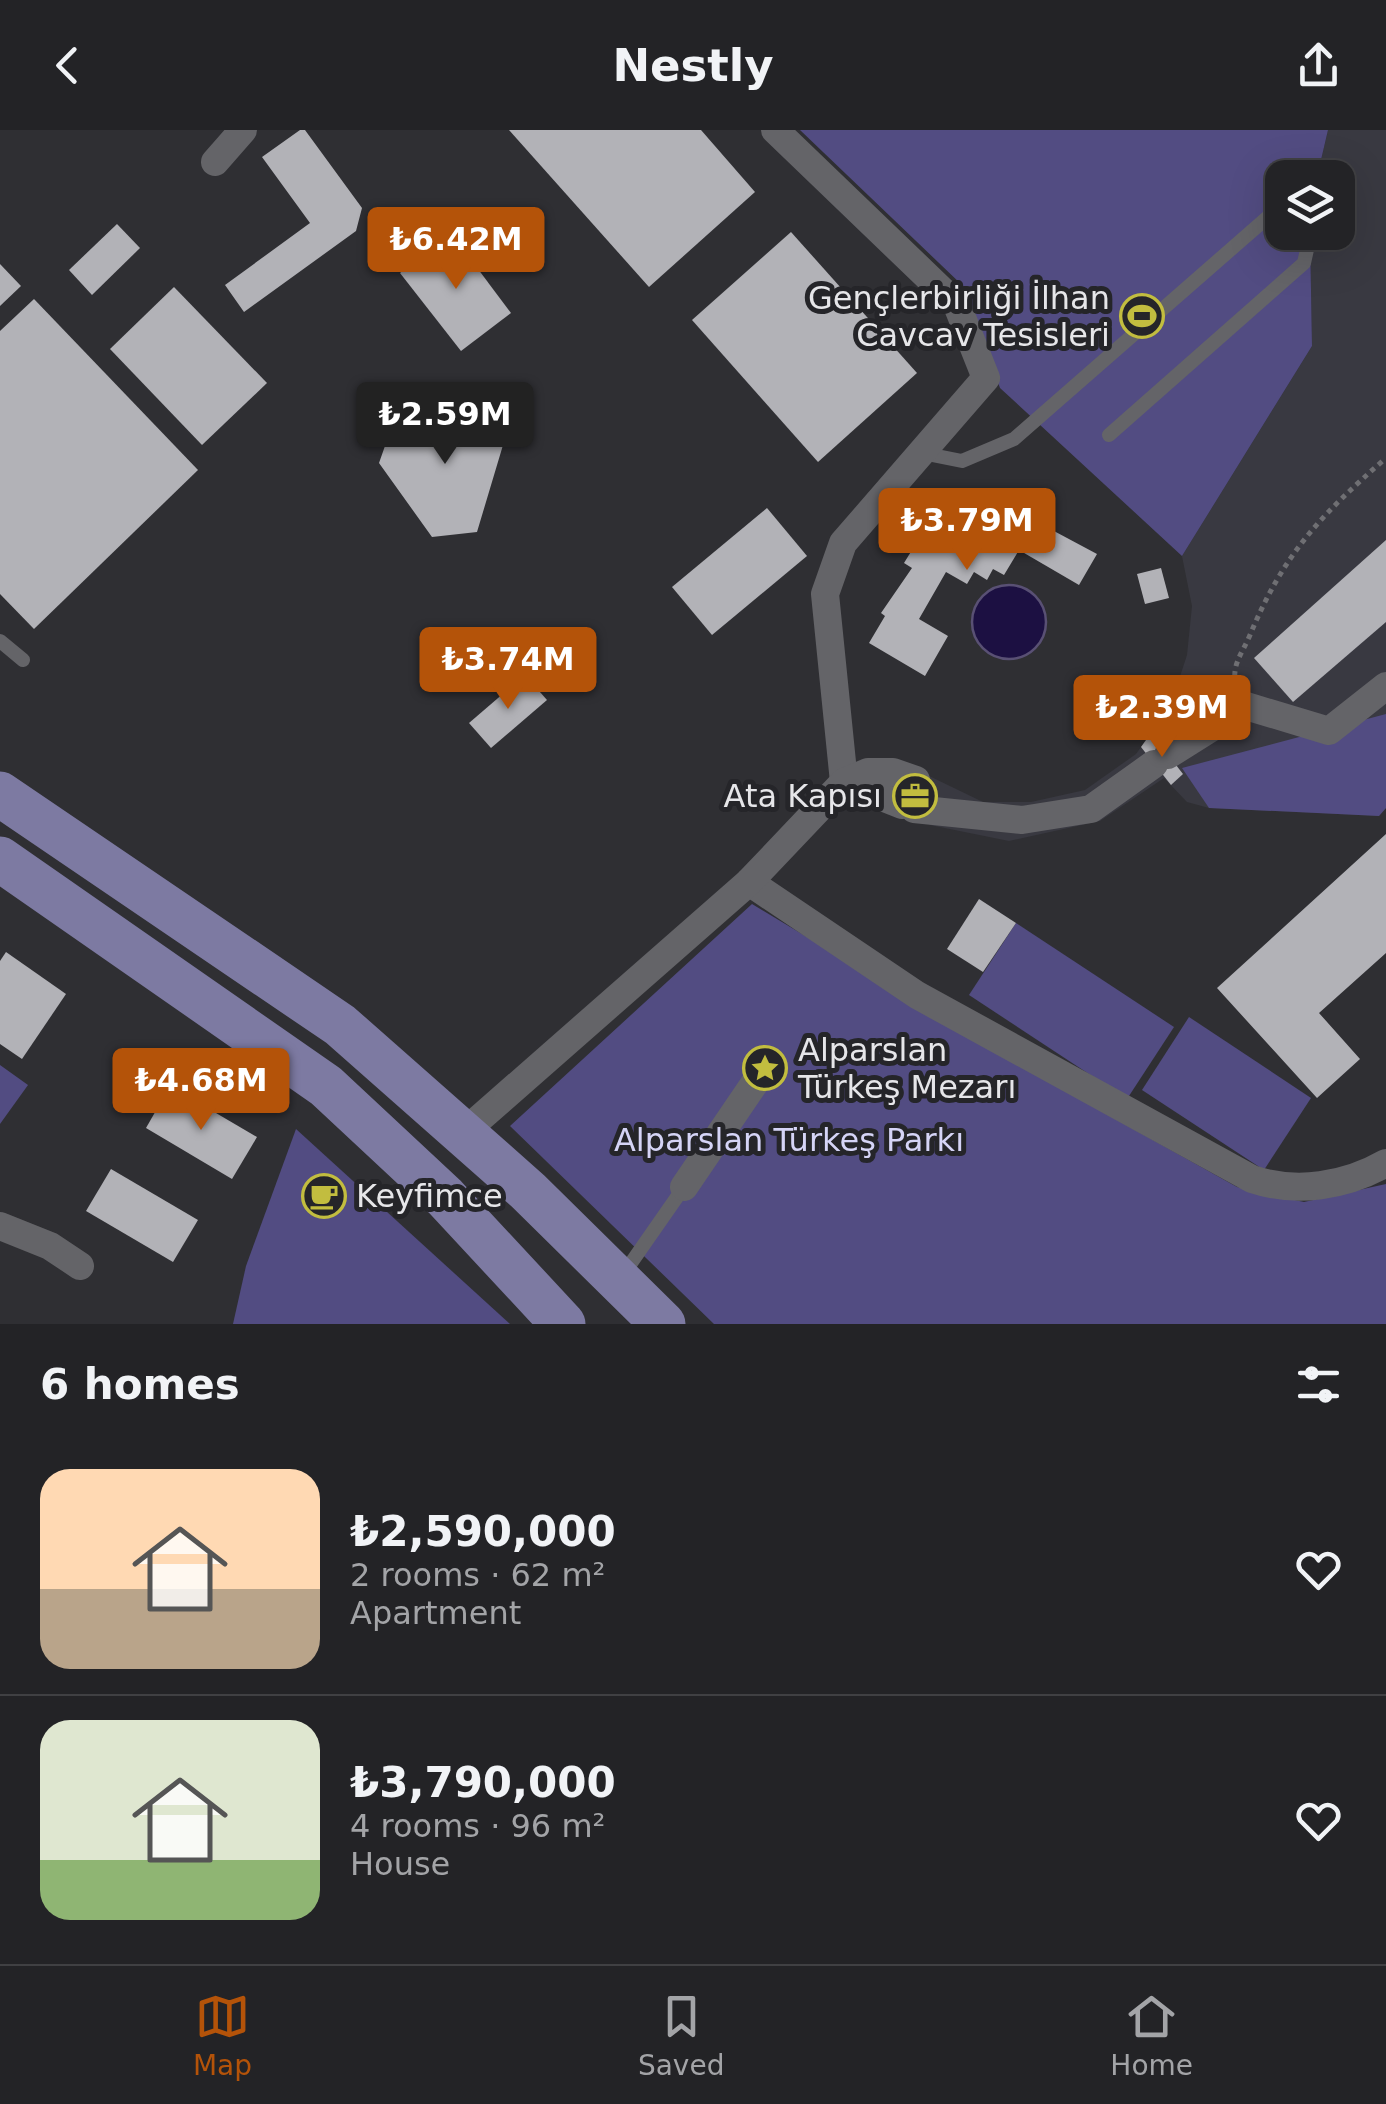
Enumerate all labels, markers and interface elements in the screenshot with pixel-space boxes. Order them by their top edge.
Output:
icon: back [40,38,95,93]
icon: share [1291,38,1346,93]
text: Nestly [612,39,774,92]
map controls [1265,160,1355,250]
button: layers [1265,160,1355,250]
pin: ₺6.42M [375,207,537,292]
text: ₺6.42M [389,220,523,258]
place label: Gençlerbirliği İlhan Cavcav Tesisleri [808,279,1110,354]
sports icon: Gençlerbirliği İlhan Cavcav Tesisleri [1119,293,1165,339]
pin: ₺2.59M [364,382,526,467]
text: ₺2.59M [378,395,512,433]
pin: ₺3.79M [886,488,1048,573]
text: ₺3.79M [900,501,1034,539]
pin: ₺3.74M [427,627,589,712]
text: ₺3.74M [441,640,575,678]
pin: ₺2.39M [1081,675,1243,760]
text: ₺2.39M [1095,688,1229,726]
office icon: Ata Kapısı [892,773,938,819]
place label: Ata Kapısı [724,777,882,815]
place label: Alparslan Türkeş Mezarı [797,1031,1016,1106]
place icon: Alparslan Türkeş Mezarı [742,1045,788,1091]
pin: ₺4.68M [120,1048,282,1133]
text: ₺4.68M [134,1061,268,1099]
park label: Alparslan Türkeş Parkı [614,1121,964,1159]
cafe icon: Keyfimce [301,1173,347,1219]
place label: Keyfimce [356,1177,503,1215]
icon: filters [1291,1357,1346,1412]
text: 6 homes [40,1360,240,1409]
text: ₺2,590,000 [350,1507,616,1556]
icon: home [120,1509,240,1629]
icon: heart [1291,1542,1346,1597]
text: 2 rooms · 62 m² [350,1556,605,1594]
text: Apartment [350,1594,521,1632]
text: ₺3,790,000 [350,1758,616,1807]
icon: home [120,1760,240,1880]
icon: heart [1291,1793,1346,1848]
text: 4 rooms · 96 m² [350,1807,605,1845]
text: House [350,1845,450,1883]
tab: Map [193,1989,252,2082]
tab: Saved [638,1989,724,2082]
tab: Home [1110,1989,1193,2082]

